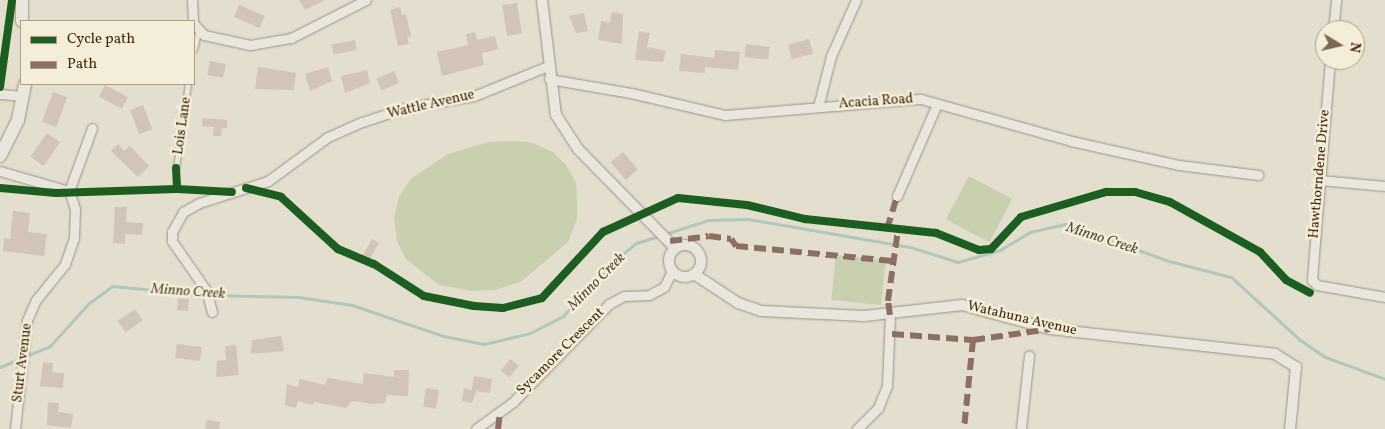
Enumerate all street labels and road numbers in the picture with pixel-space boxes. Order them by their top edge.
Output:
street label: Wattle Avenue [386,87,476,123]
street label: Acacia Road [838,91,914,113]
street label: Lois Lane [171,96,195,156]
street label: Hawthorndene Drive [1306,109,1334,239]
street label: Watahuna Avenue [966,298,1078,340]
street label: Sycamore Crescent [514,305,608,399]
street label: Sturt Avenue [10,322,36,404]

